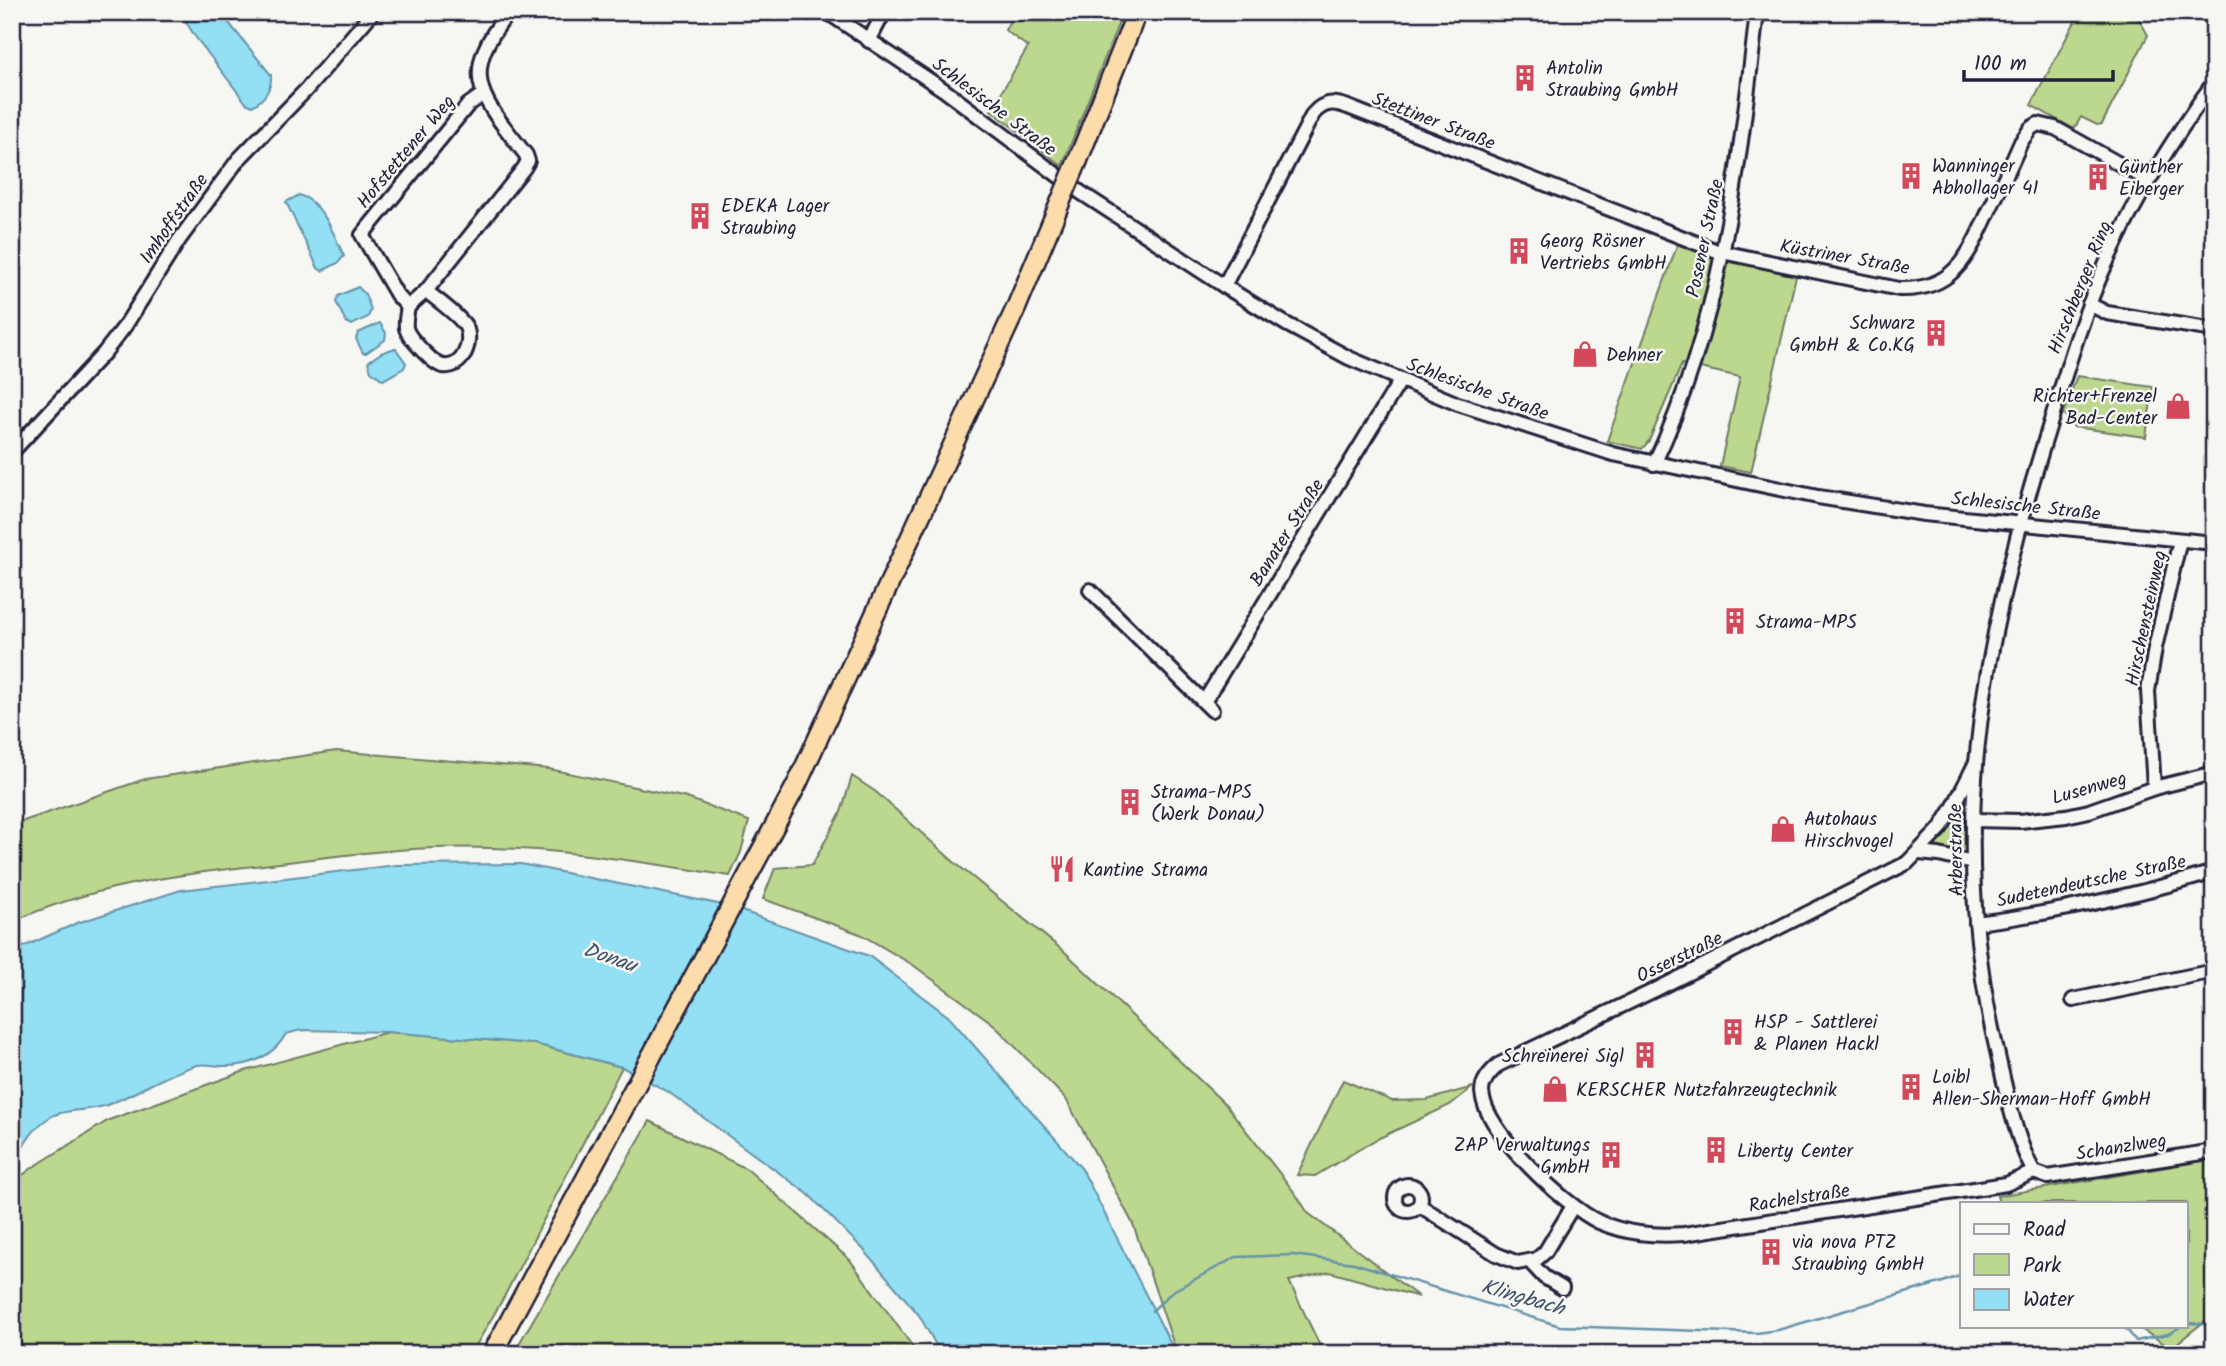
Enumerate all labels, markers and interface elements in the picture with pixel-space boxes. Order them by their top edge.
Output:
scale bar [1964,38,2112,82]
text: 100 m [1974,48,2027,81]
street label: Schlesische Straße [925,51,1063,165]
place label: Antolin Straubing GmbH [1546,54,1679,106]
building icon: Antolin Straubing GmbH [1510,63,1540,93]
street label: Stettiner Straße [1367,85,1500,159]
street label: Hofstettener Weg [350,89,463,216]
place label: Wanninger Abhollager 41 [1932,152,2038,204]
place label: Günther Eiberger [2119,153,2185,205]
building icon: Wanninger Abhollager 41 [1896,161,1926,191]
building icon: Günther Eiberger [2083,162,2113,192]
street label: Imhoffstraße [132,167,217,271]
street label: Posener Straße [1679,176,1733,300]
place label: EDEKA Lager Straubing [721,192,831,244]
building icon: EDEKA Lager Straubing [685,201,715,231]
street label: Hirschberger Ring [2040,217,2121,359]
place label: Georg Rösner Vertriebs GmbH [1540,227,1667,279]
street label: Küstriner Straße [1777,232,1912,284]
building icon: Georg Rösner Vertriebs GmbH [1504,236,1534,266]
place label: Schwarz GmbH & Co.KG [1790,309,1915,361]
building icon: Schwarz GmbH & Co.KG [1921,318,1951,348]
shop icon: Dehner [1570,339,1600,369]
place label: Dehner [1606,341,1664,371]
street label: Schlesische Straße [1402,350,1553,430]
place label: Richter+Frenzel Bad-Center [2033,382,2159,434]
shop icon: Richter+Frenzel Bad-Center [2163,391,2193,421]
street label: Banater Straße [1243,473,1333,593]
street label: Schlesische Straße [1950,484,2102,530]
street label: Hirschensteinweg [2118,548,2176,689]
building icon: Strama-MPS [1720,606,1750,636]
place label: Strama-MPS [1756,608,1857,638]
street label: Lusenweg [2049,764,2131,814]
place label: Strama-MPS (Werk Donau) [1151,778,1265,830]
building icon: Strama-MPS (Werk Donau) [1115,787,1145,817]
street label: Arberstraße [1941,803,1973,897]
place label: Autohaus Hirschvogel [1804,805,1893,857]
shop icon: Autohaus Hirschvogel [1768,814,1798,844]
street label: Sudetendeutsche Straße [1994,847,2189,917]
restaurant icon: Kantine Strama [1047,854,1077,884]
place label: Kantine Strama [1083,856,1208,886]
street label: Osserstraße [1632,924,1729,992]
water label: Donau [579,934,643,984]
place label: HSP - Sattlerei & Planen Hackl [1754,1008,1879,1060]
building icon: HSP - Sattlerei & Planen Hackl [1718,1017,1748,1047]
building icon: Schreinerei Sigl [1630,1040,1660,1070]
place label: Schreinerei Sigl [1502,1042,1624,1072]
place label: Loibl Allen-Sherman-Hoff GmbH [1932,1063,2151,1115]
building icon: Loibl Allen-Sherman-Hoff GmbH [1896,1072,1926,1102]
shop icon: KERSCHER Nutzfahrzeugtechnik [1540,1074,1570,1104]
place label: KERSCHER Nutzfahrzeugtechnik [1576,1076,1837,1106]
street label: Schanzlweg [2074,1126,2169,1170]
place label: ZAP Verwaltungs GmbH [1454,1131,1590,1183]
building icon: Liberty Center [1701,1135,1731,1165]
place label: Liberty Center [1737,1137,1855,1167]
building icon: ZAP Verwaltungs GmbH [1596,1140,1626,1170]
street label: Rachelstraße [1747,1176,1853,1222]
legend [1960,1202,2188,1328]
text: Road [2023,1214,2066,1247]
place label: via nova PTZ Straubing GmbH [1792,1228,1925,1280]
building icon: via nova PTZ Straubing GmbH [1756,1237,1786,1267]
text: Park [2023,1250,2061,1283]
water label: Klingbach [1477,1271,1570,1327]
text: Water [2023,1284,2075,1317]

